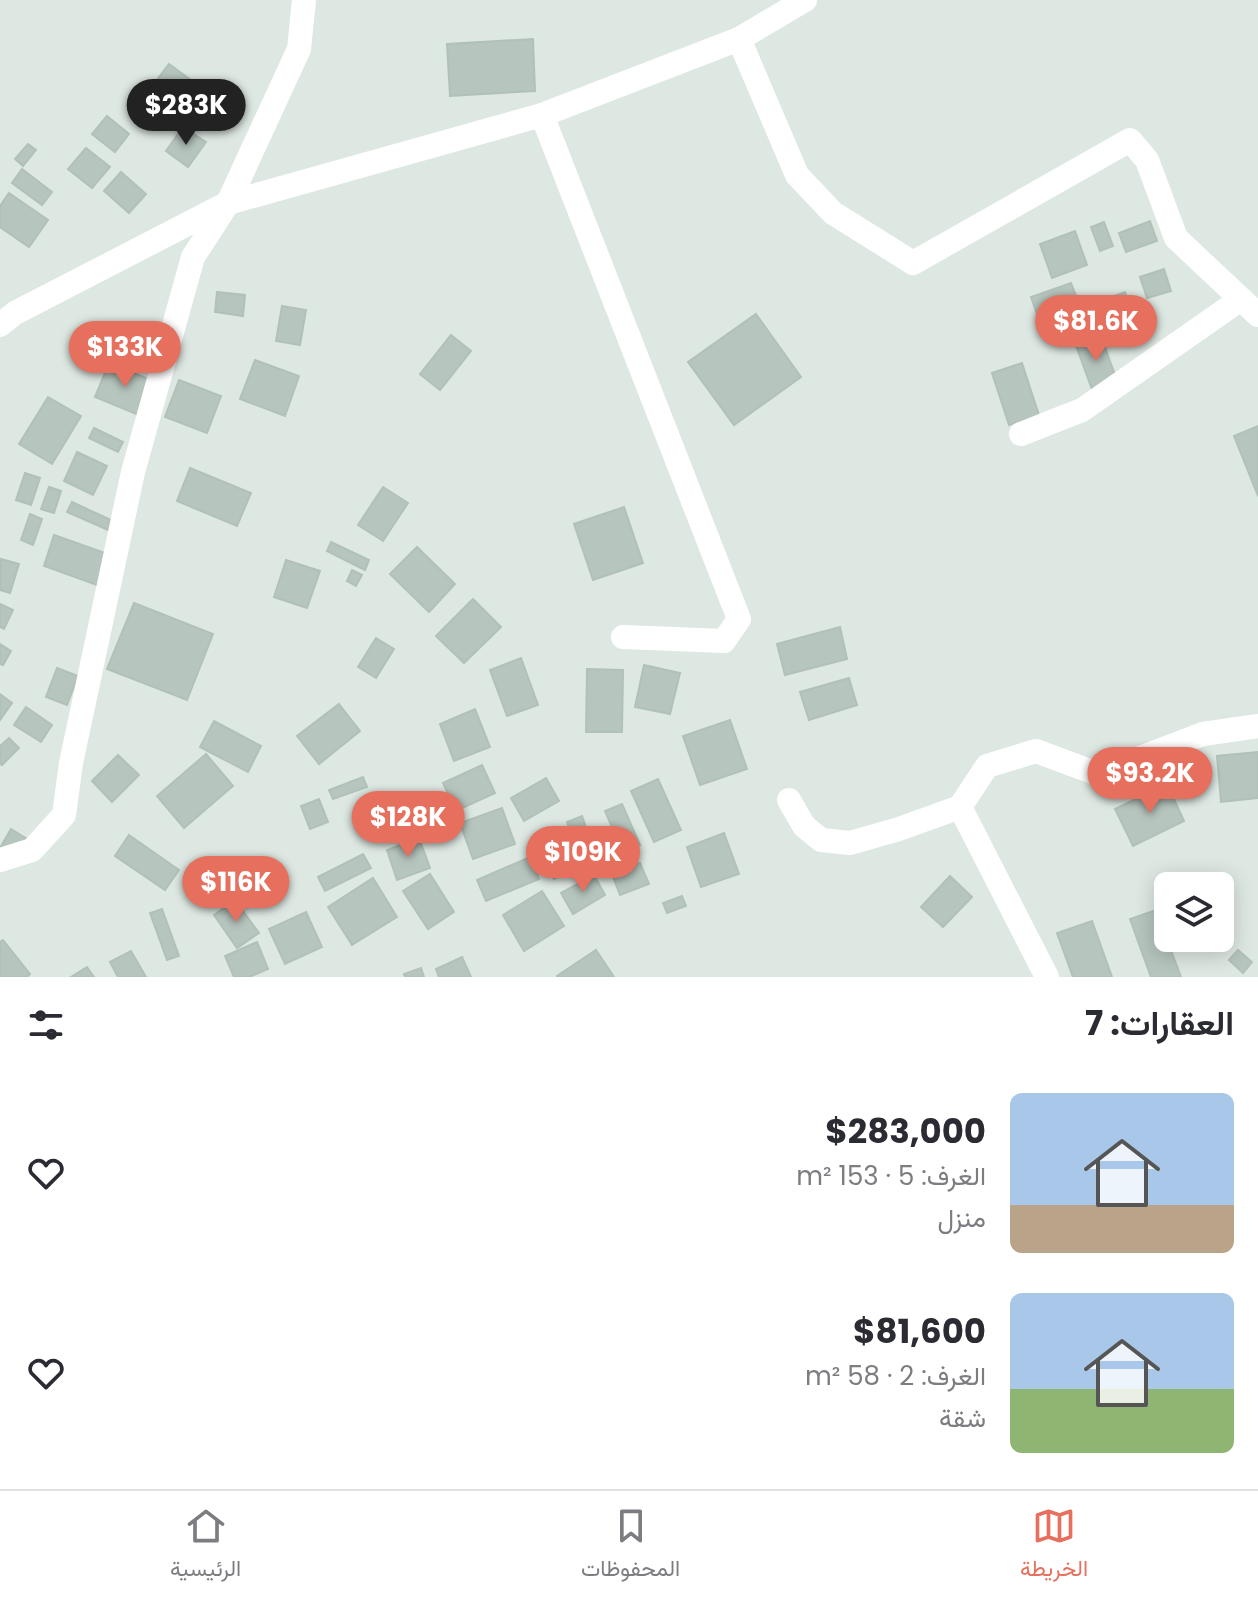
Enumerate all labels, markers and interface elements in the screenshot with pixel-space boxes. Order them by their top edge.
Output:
pin: $283K [130,79,242,147]
text: $283K [145,87,227,123]
pin: $81.6K [1031,295,1161,363]
text: $81.6K [1053,303,1139,339]
pin: $133K [69,321,181,389]
text: $133K [87,329,163,365]
pin: $93.2K [1085,747,1215,815]
text: $93.2K [1105,755,1195,791]
pin: $128K [352,791,464,859]
text: $128K [370,799,446,835]
pin: $109K [527,826,639,894]
text: $109K [544,834,622,870]
pin: $116K [180,856,292,924]
text: $116K [200,864,272,900]
map controls [1154,872,1234,952]
button: layers [1154,872,1234,952]
text: العقارات: 7 [1085,999,1234,1047]
icon: filters [24,1003,68,1047]
text: $283,000 [825,1107,986,1155]
icon: home [1074,1125,1170,1221]
icon: heart [24,1151,68,1195]
text: الغرف: 5 · 153 m² [796,1158,986,1194]
text: منزل [937,1200,986,1236]
text: $81,600 [853,1307,986,1355]
icon: home [1074,1325,1170,1421]
icon: heart [24,1351,68,1395]
text: الغرف: 2 · 58 m² [805,1358,986,1394]
text: شقة [939,1400,986,1436]
tab: الرئيسية [170,1504,241,1588]
tab: المحفوظات [581,1504,680,1588]
tab: الخريطة [1020,1504,1088,1588]

